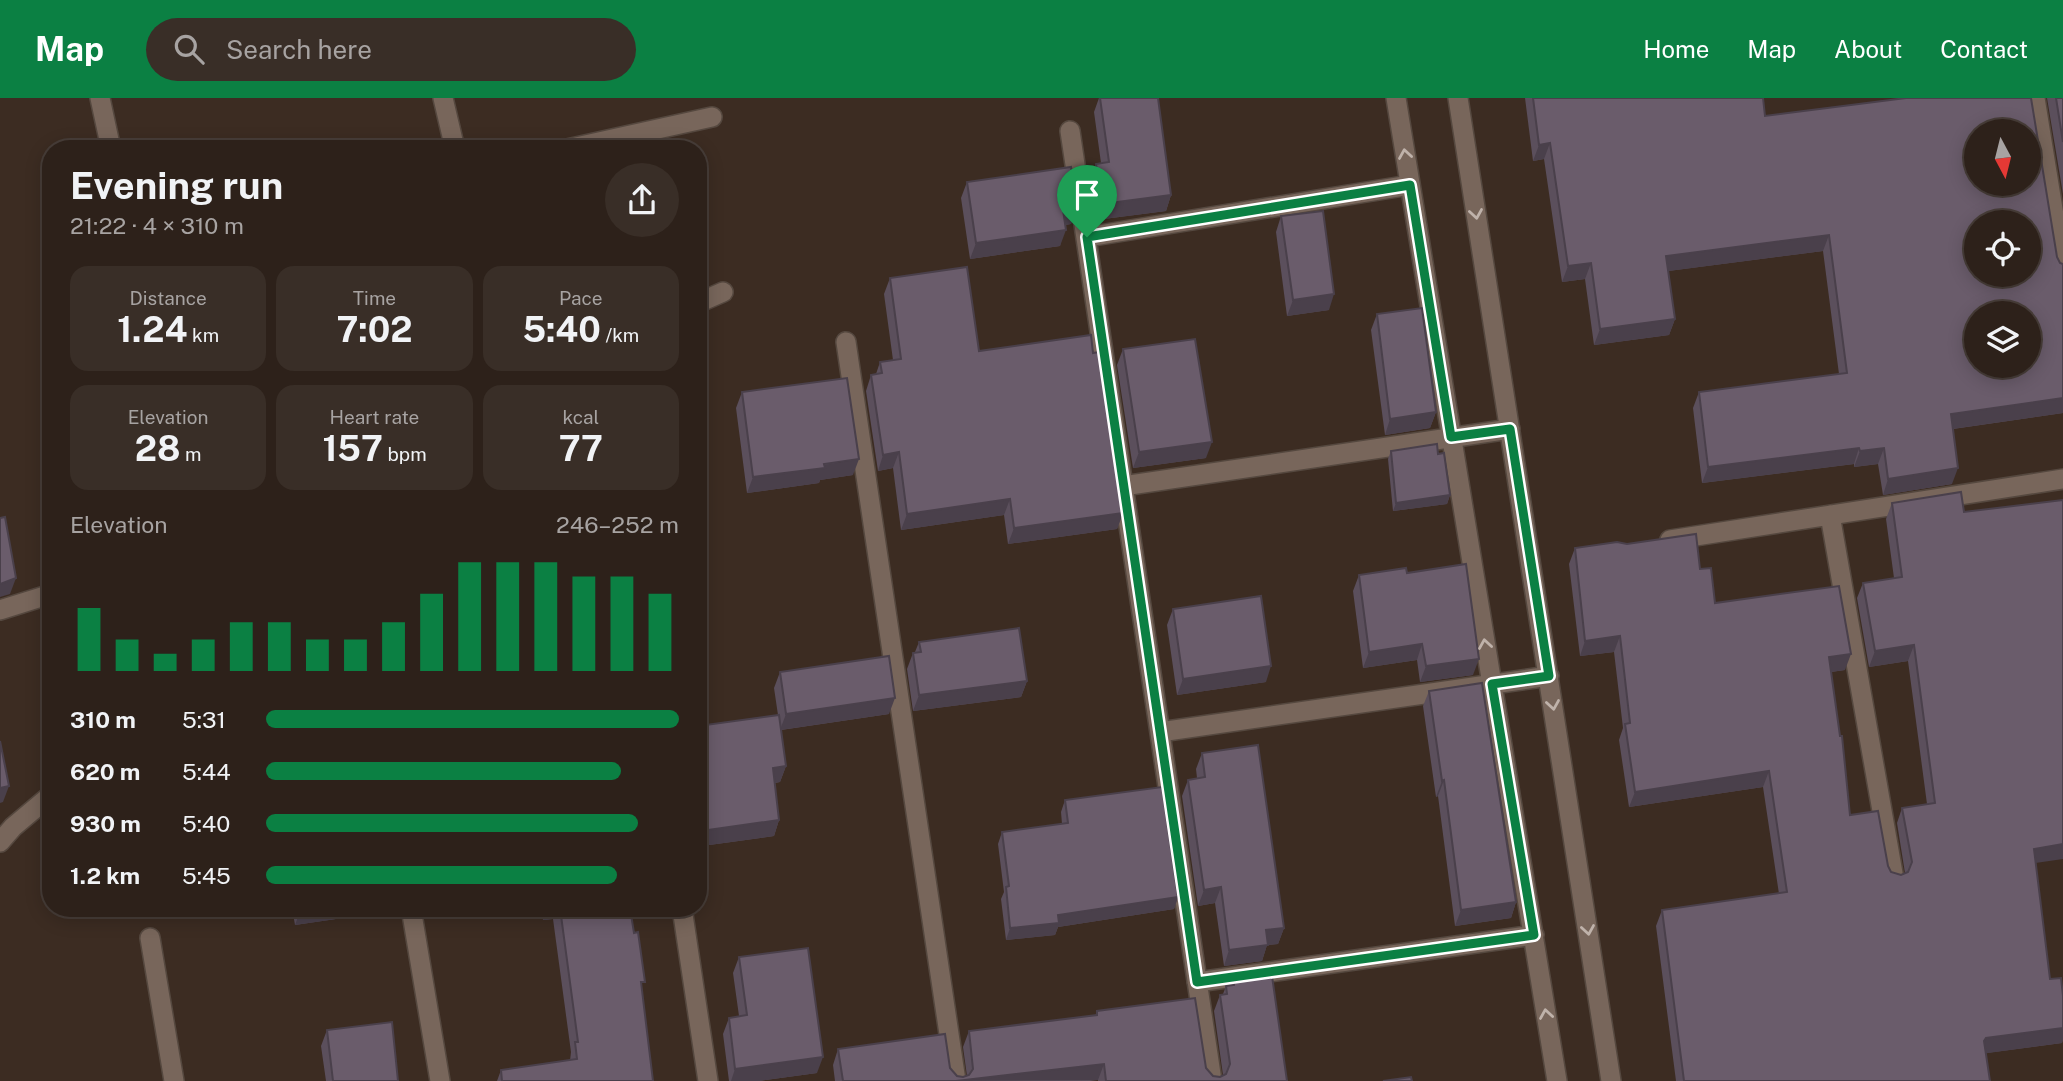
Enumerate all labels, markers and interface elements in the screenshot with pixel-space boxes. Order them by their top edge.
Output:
search box [146,18,636,81]
text: Map [35,30,104,68]
icon: search [170,30,208,68]
text: Search here [226,34,372,65]
text: Home [1643,35,1709,63]
text: Map [1747,35,1796,63]
text: About [1834,35,1902,63]
text: Contact [1940,35,2028,63]
north arrow [1964,119,2040,196]
map controls [1964,119,2041,378]
one-way arrow [1398,148,1413,160]
text: Evening run [70,163,283,208]
button: share [605,163,679,237]
pin [1057,165,1117,237]
icon: arrive [1068,176,1106,214]
one-way arrow [1468,208,1483,220]
button: locate [1964,210,2041,287]
text: 21:22 · 4 × 310 m [70,212,244,239]
text: Distance [130,287,207,309]
text: Time [353,287,396,309]
text: Pace [559,287,603,309]
button: layers [1964,301,2041,378]
text: 1.24 [117,309,187,350]
text: 7:02 [336,309,413,350]
text: 5:40 [522,309,601,350]
text: km [187,324,219,346]
text: /km [601,324,639,346]
text: Elevation [128,406,208,428]
text: Heart rate [330,406,419,428]
text: kcal [562,406,599,428]
text: 28 [135,428,180,469]
text: 157 [322,428,383,469]
text: 77 [559,428,603,469]
text: m [180,443,202,465]
text: bpm [383,443,427,465]
text: Elevation [70,511,168,538]
text: 246–252 m [556,511,679,538]
one-way arrow [1478,638,1493,650]
one-way arrow [1545,699,1560,711]
text: 310 m [70,706,136,733]
text: 5:31 [182,706,226,733]
text: 620 m [70,758,140,785]
text: 5:44 [182,758,231,785]
text: 930 m [70,810,141,837]
text: 5:40 [182,810,230,837]
text: 1.2 km [70,862,140,889]
text: 5:45 [182,862,231,889]
one-way arrow [1580,924,1595,936]
one-way arrow [1539,1008,1554,1020]

